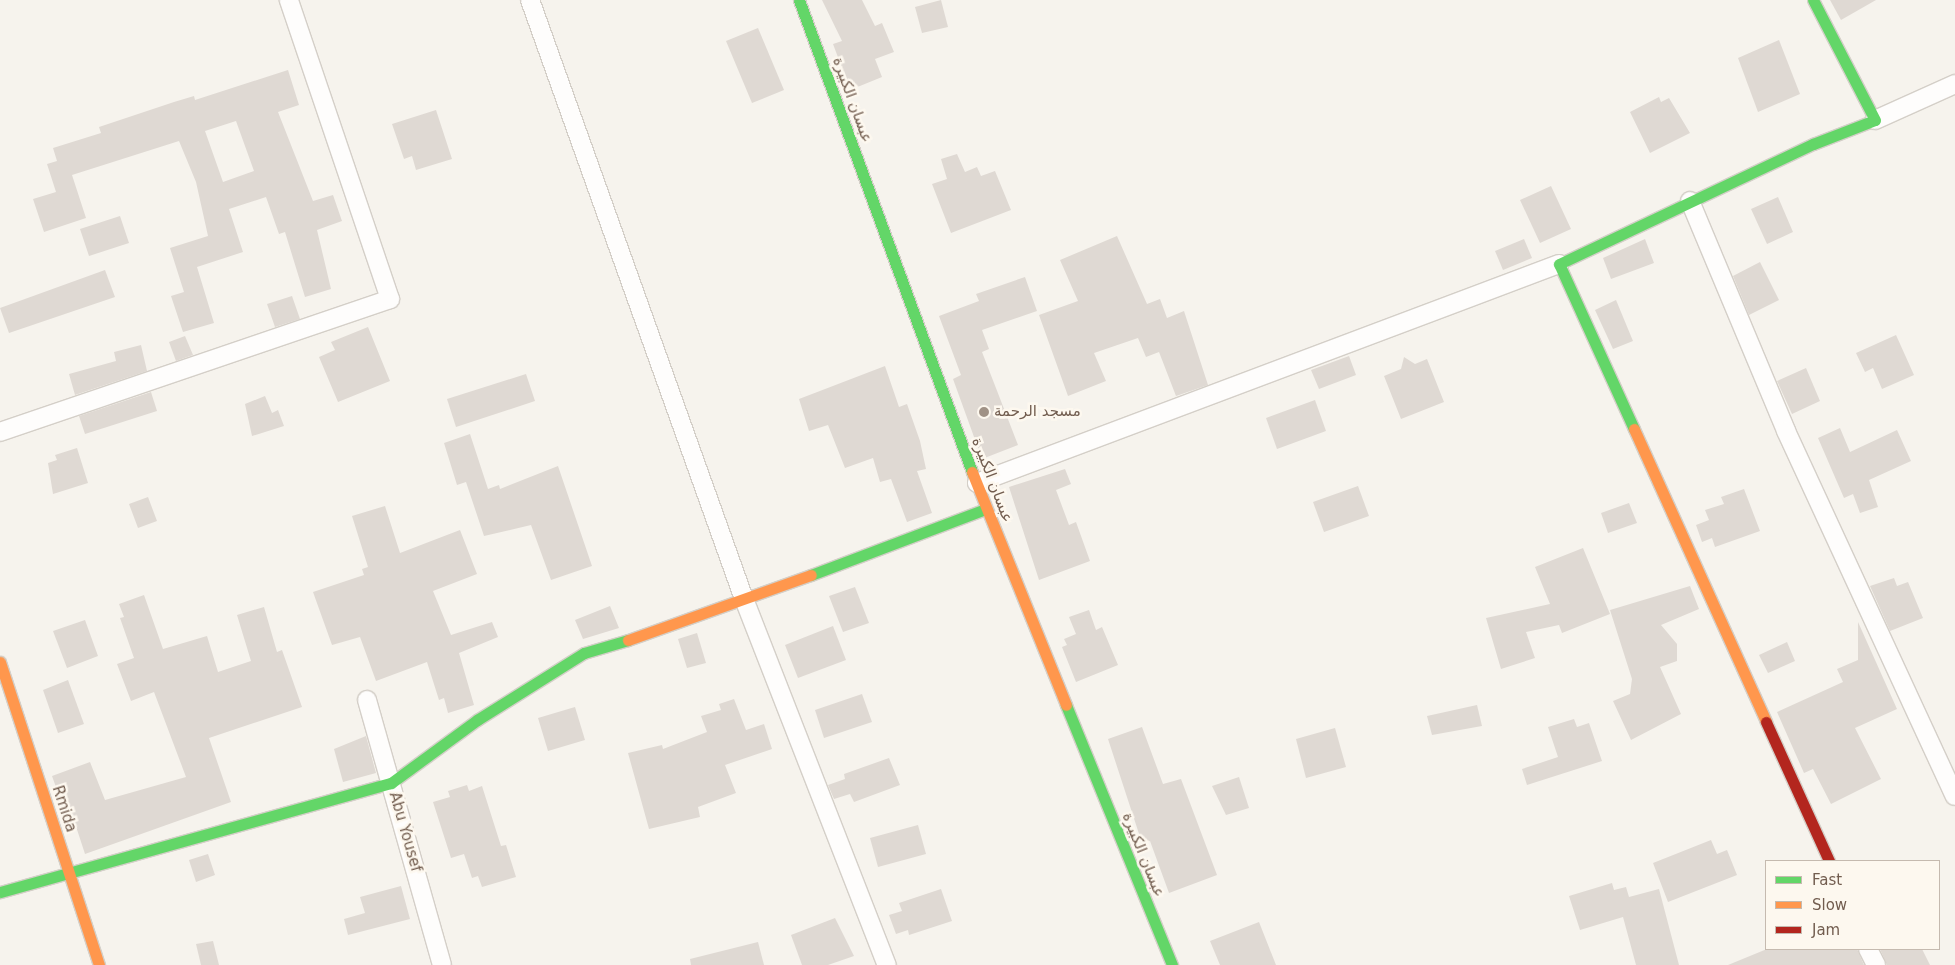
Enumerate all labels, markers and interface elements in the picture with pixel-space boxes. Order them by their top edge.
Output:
street label: عبسان الكبيرة [828,55,876,145]
place label: مسجد الرحمة [994,403,1081,421]
marker: مسجد الرحمة [978,406,990,418]
street label: عبسان الكبيرة [968,435,1016,525]
street label: Rmida [48,783,80,835]
street label: Abu Yousef [385,790,425,874]
street label: عبسان الكبيرة [1118,810,1168,900]
legend [1765,860,1940,950]
text: Fast [1812,871,1842,889]
text: Slow [1812,896,1847,914]
text: Jam [1812,921,1840,939]

